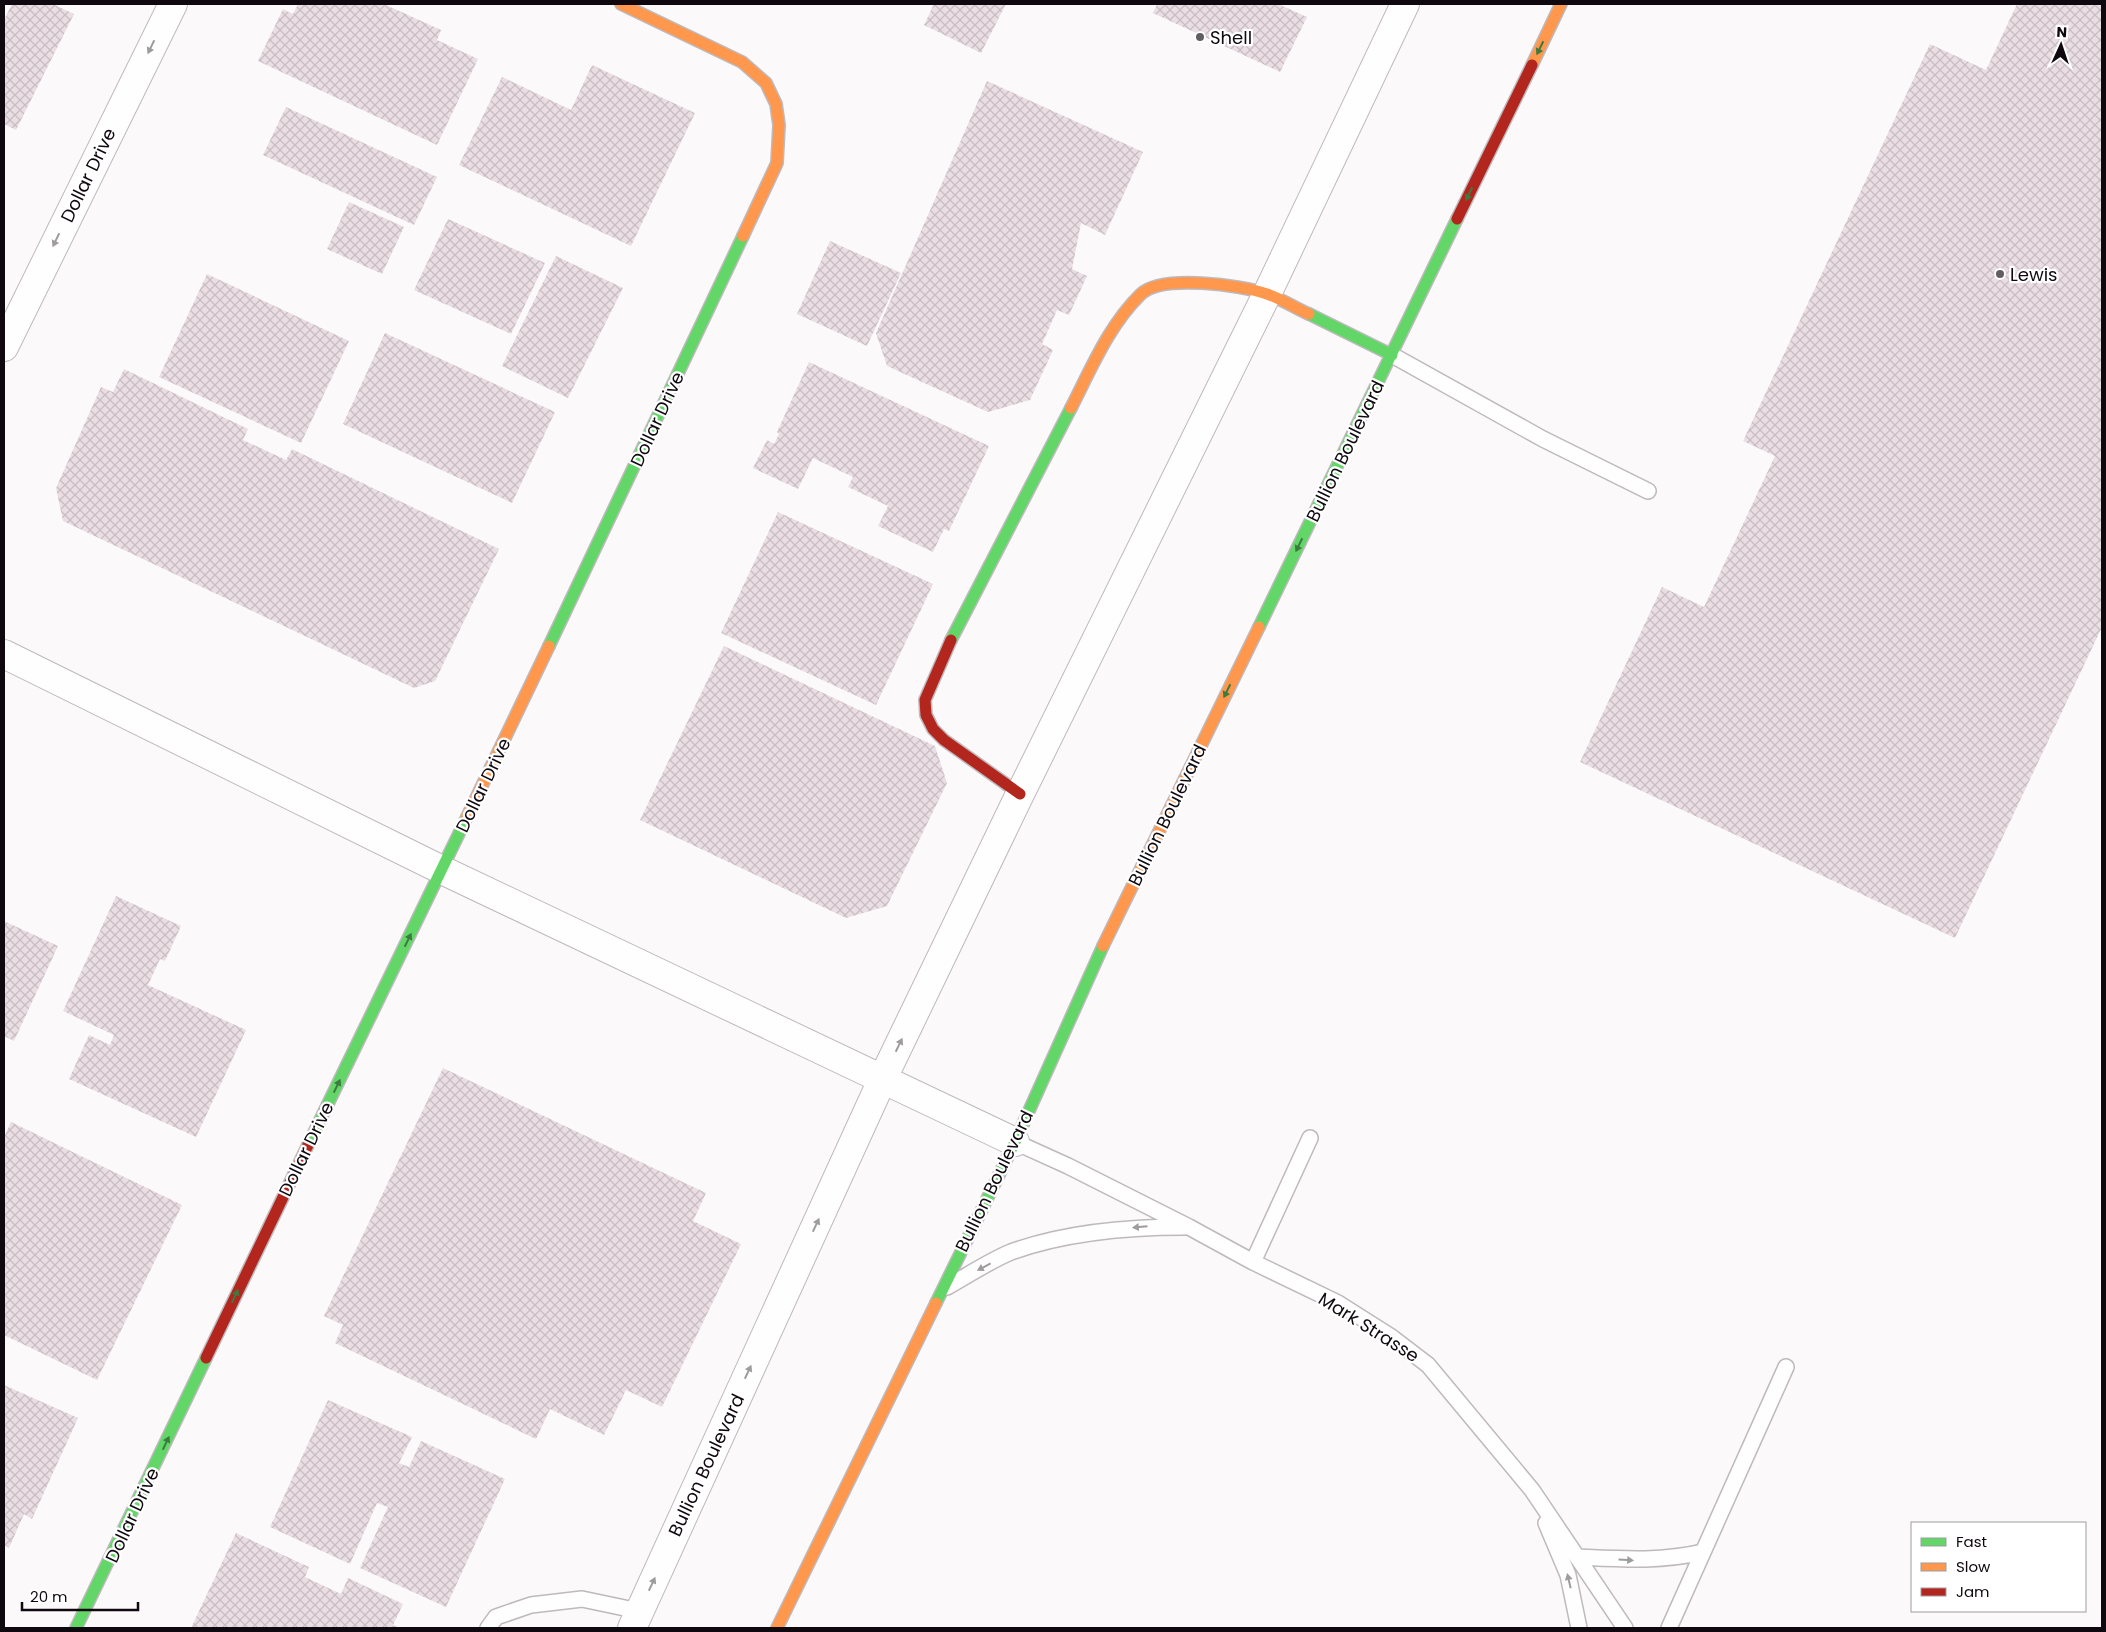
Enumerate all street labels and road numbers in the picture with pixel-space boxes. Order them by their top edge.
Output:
street label: Dollar Drive [54,124,122,226]
street label: Dollar Drive [624,368,690,470]
street label: Bullion Boulevard [1300,376,1390,526]
street label: Dollar Drive [449,734,517,836]
street label: Bullion Boulevard [1122,740,1212,890]
street label: Dollar Drive [272,1098,340,1200]
street label: Bullion Boulevard [949,1106,1039,1256]
street label: Mark Strasse [1314,1286,1424,1368]
street label: Bullion Boulevard [662,1390,750,1540]
street label: Dollar Drive [99,1464,165,1566]

